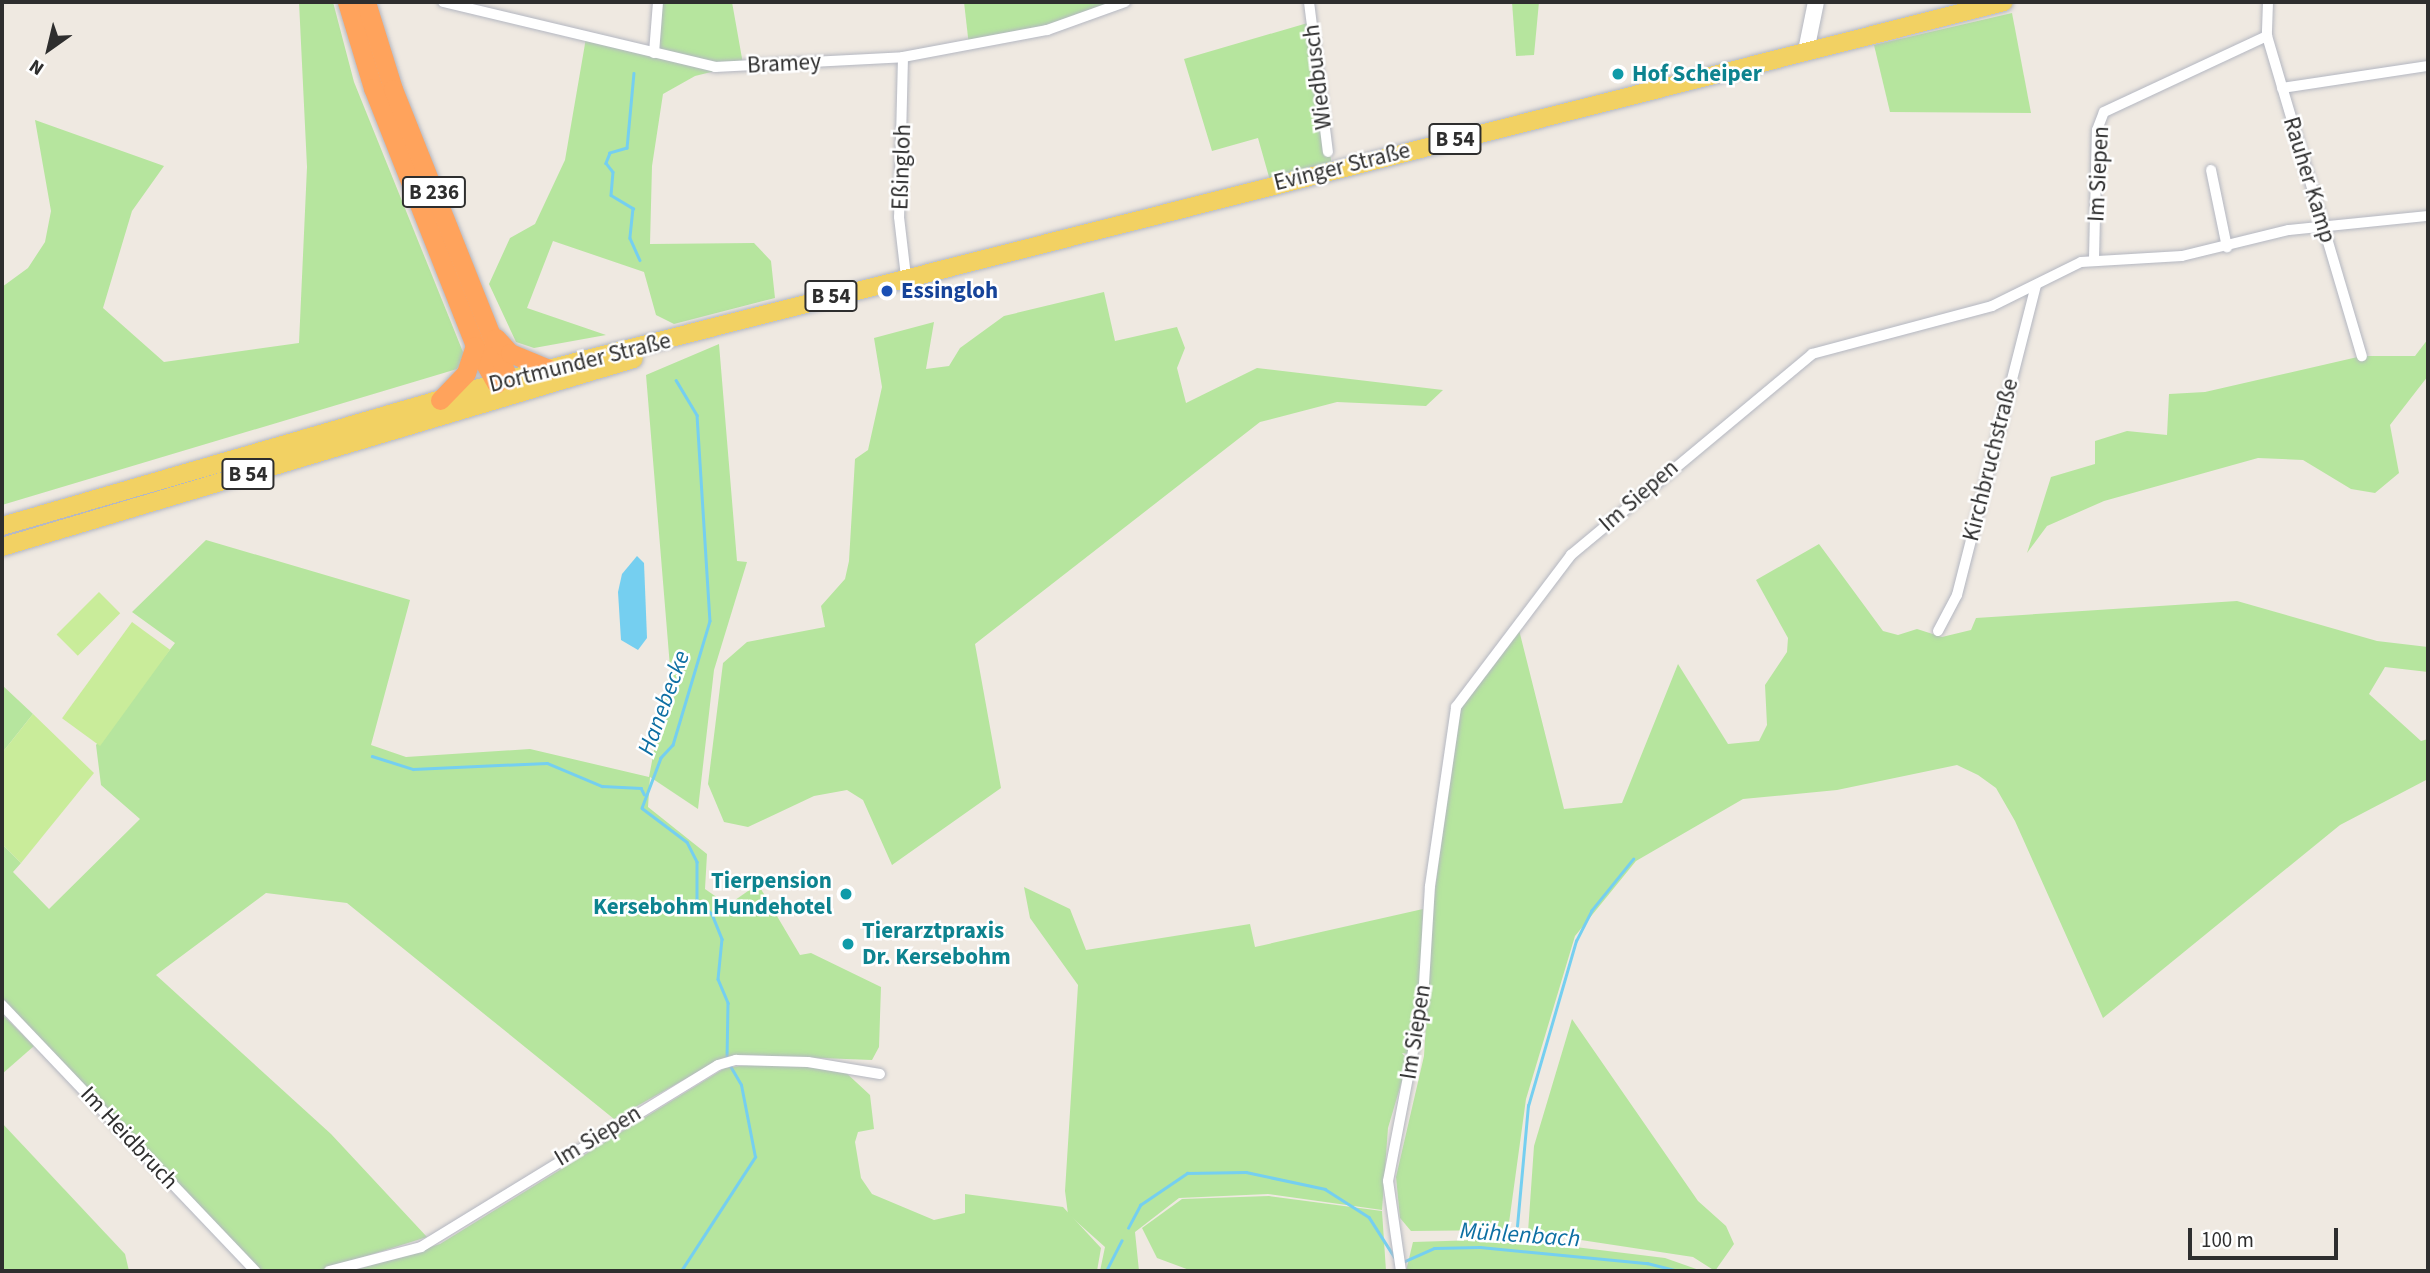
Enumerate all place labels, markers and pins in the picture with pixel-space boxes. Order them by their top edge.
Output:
place label: Hof Scheiper [1632,60,1762,88]
marker: Hof Scheiper [1610,66,1626,82]
place label: Essingloh [901,277,998,305]
marker: Essingloh [879,283,895,299]
place label: Tierpension Kersebohm Hundehotel [593,867,832,921]
marker: Tierpension Kersebohm Hundehotel [838,886,854,902]
place label: Tierarztpraxis Dr. Kersebohm [862,917,1011,971]
marker: Tierarztpraxis Dr. Kersebohm [840,936,856,952]

